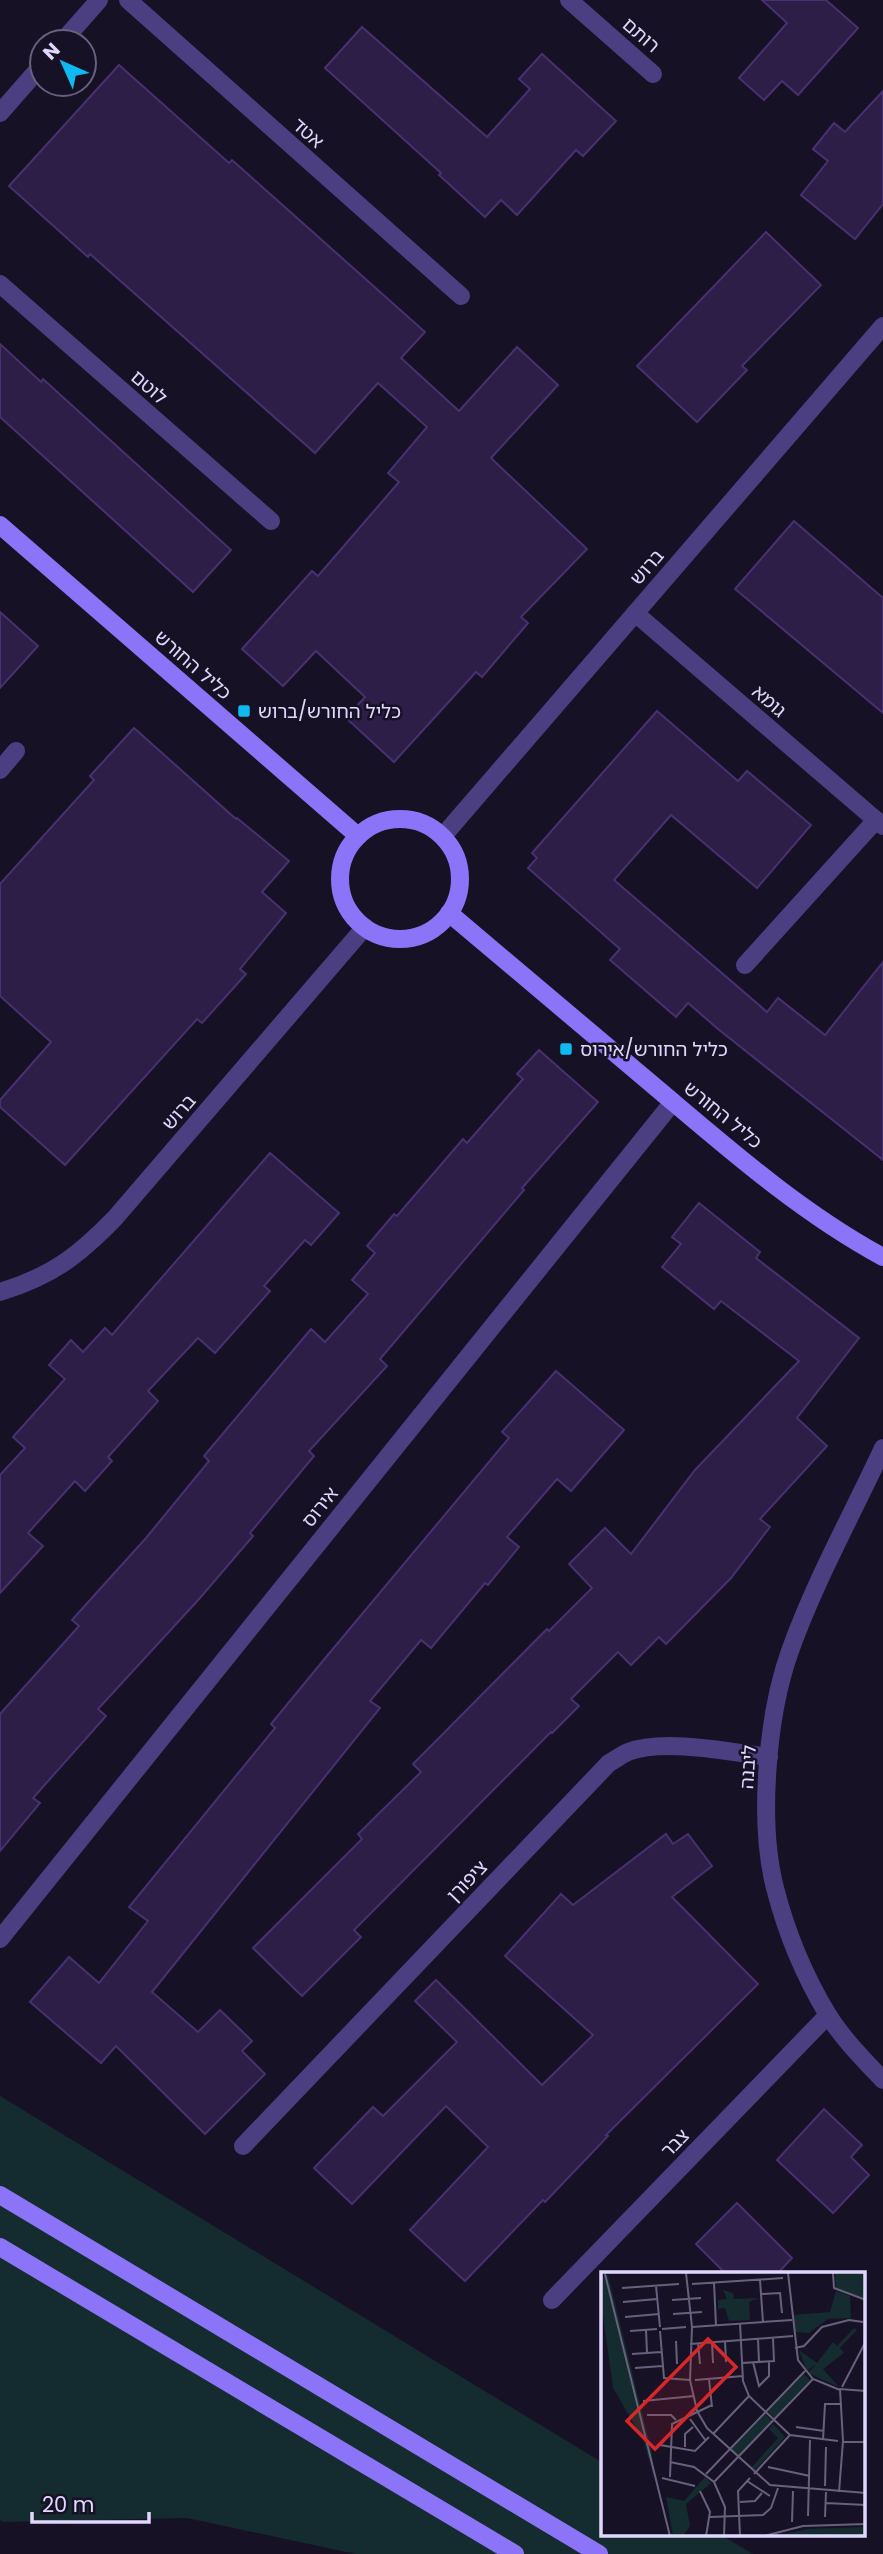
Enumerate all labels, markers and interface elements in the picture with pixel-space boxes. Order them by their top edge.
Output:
street label: רותם [616,11,666,59]
north arrow [28,28,98,98]
text: N [37,37,66,66]
street label: אטד [286,112,330,154]
street label: לוטם [125,364,173,410]
street label: ברוש [624,543,670,591]
street label: כליל החורש [149,624,237,706]
street label: גומא [746,679,792,723]
place label: כליל החורש/ברוש [258,698,401,725]
marker: כליל החורש/ברוש [236,703,252,719]
place label: כליל החורש/אירוס [580,1036,728,1063]
marker: כליל החורש/אירוס [558,1041,574,1057]
street label: כליל החורש [678,1075,768,1155]
street label: ברוש [156,1088,202,1136]
street label: אירוס [295,1481,345,1533]
street label: ליבנה [733,1744,763,1790]
street label: ציפורן [440,1854,494,1908]
street label: צבר [655,2123,695,2163]
inset map [601,2272,866,2536]
scale bar [32,2480,149,2524]
text: 20 m [42,2490,95,2519]

